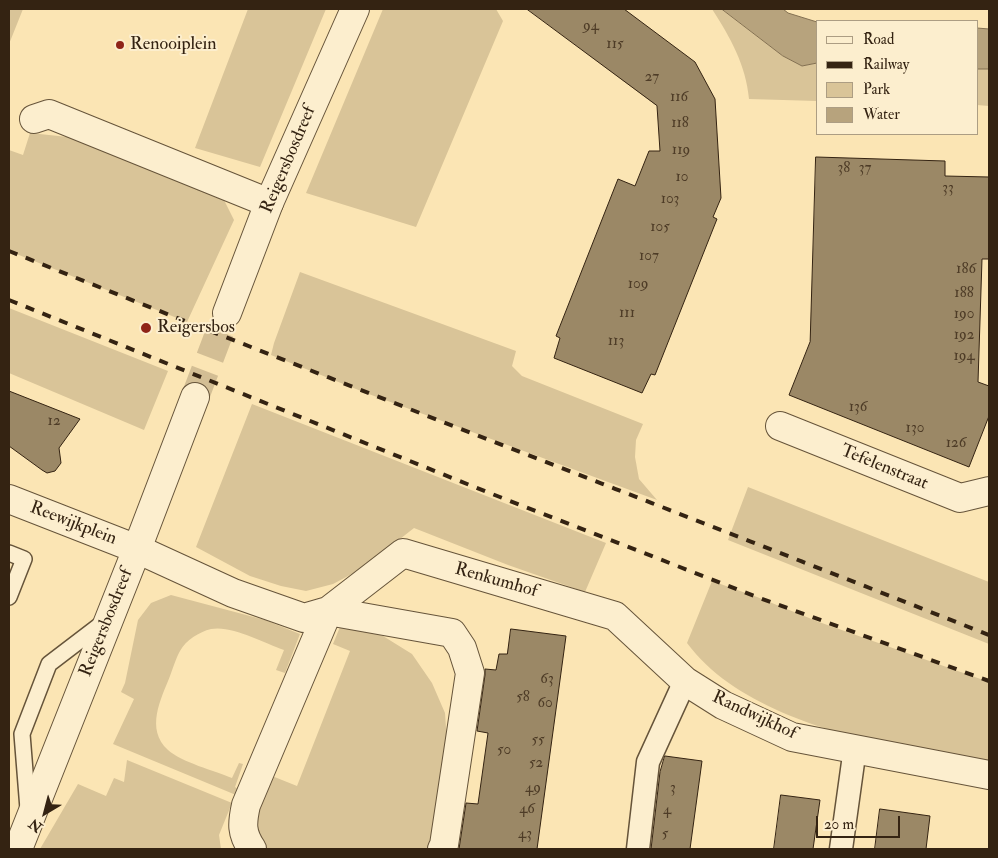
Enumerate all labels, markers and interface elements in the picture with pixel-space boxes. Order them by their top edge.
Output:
house number: 94 [583,18,599,36]
legend [816,20,978,135]
text: Road [863,30,894,49]
place label: Renooiplein [130,34,217,56]
house number: 115 [606,36,624,54]
marker: Renooiplein [114,39,126,51]
text: Railway [863,55,909,74]
house number: 27 [645,69,659,87]
text: Park [863,80,890,99]
house number: 116 [670,89,688,107]
street label: Reigersbosdreef [257,103,321,217]
text: Water [863,105,900,124]
house number: 118 [671,115,689,133]
house number: 119 [672,142,690,160]
house number: 38 [838,160,850,178]
house number: 37 [859,160,871,178]
house number: 10 [676,169,688,187]
house number: 33 [942,180,954,198]
house number: 103 [661,191,679,209]
house number: 105 [650,219,670,237]
house number: 107 [639,248,659,266]
house number: 186 [956,261,976,279]
house number: 109 [628,276,648,294]
house number: 188 [954,285,974,303]
house number: 111 [619,305,635,323]
house number: 190 [954,306,974,324]
place label: Reigersbos [157,317,235,339]
marker: Reigersbos [139,321,153,335]
house number: 192 [954,327,974,345]
house number: 113 [608,333,624,351]
house number: 194 [953,348,975,366]
house number: 136 [849,399,867,417]
house number: 12 [48,413,60,431]
house number: 130 [906,420,924,438]
house number: 126 [946,435,966,453]
street label: Tefelenstraat [837,441,931,495]
street label: Reewijkplein [27,498,119,550]
street label: Renkumhof [452,559,540,603]
street label: Reigersbosdreef [76,566,138,680]
house number: 63 [540,671,554,689]
street label: Randwijkhof [708,687,800,745]
house number: 58 [516,689,530,707]
house number: 60 [537,695,553,713]
house number: 55 [531,732,545,750]
house number: 50 [497,742,511,760]
house number: 52 [529,755,543,773]
house number: 49 [525,780,541,798]
house number: 3 [670,780,676,798]
north arrow [20,788,70,838]
house number: 46 [519,801,535,819]
house number: 4 [663,802,671,820]
scale bar [818,806,902,838]
text: N [26,815,46,836]
text: 20 m [824,815,854,834]
house number: 43 [518,826,532,844]
house number: 5 [662,826,668,844]

